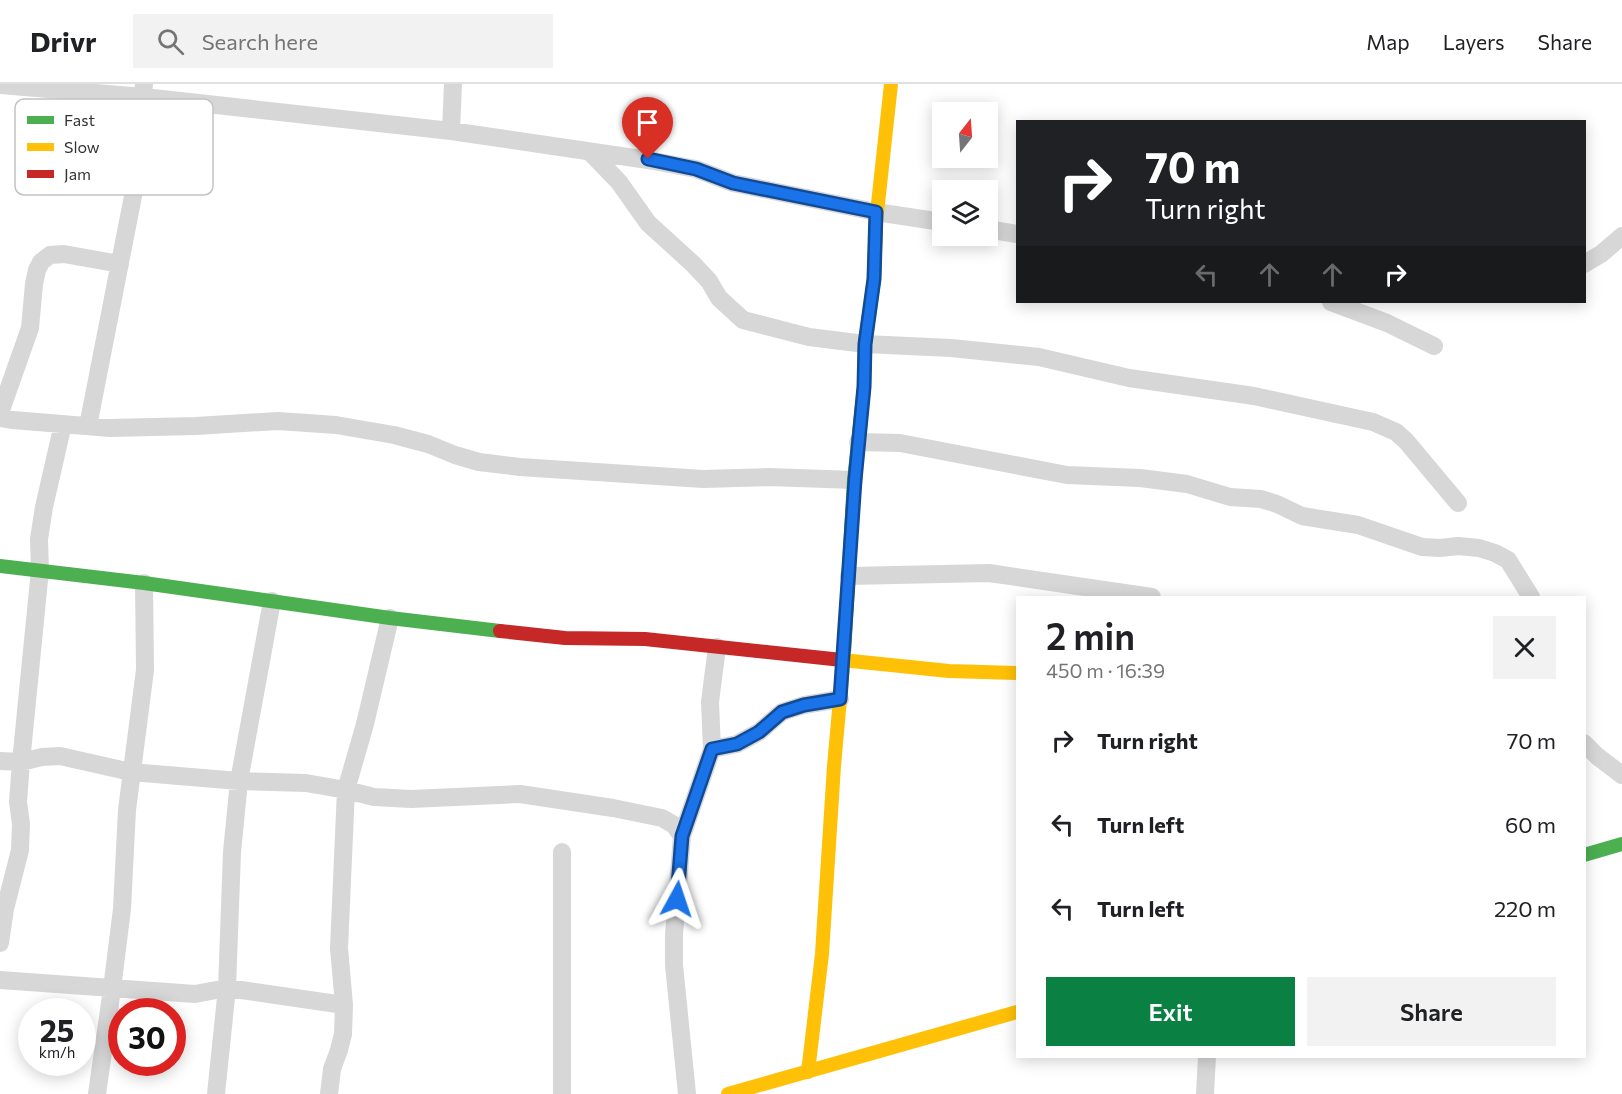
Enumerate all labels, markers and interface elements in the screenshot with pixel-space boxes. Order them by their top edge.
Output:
search box [133,14,553,68]
text: Drivr [30,24,97,58]
icon: search [154,25,187,58]
text: Search here [202,28,318,55]
text: Map [1366,29,1410,54]
text: Layers [1443,29,1505,54]
text: Share [1538,29,1592,54]
pin [622,97,673,159]
legend [15,99,213,195]
north arrow [932,102,998,168]
map controls [932,102,998,246]
icon: arrive [631,106,664,139]
text: Fast [64,110,95,129]
text: Slow [64,137,100,156]
text: 70 m [1145,140,1240,192]
icon: right [1046,144,1124,222]
text: Jam [64,164,91,183]
button: layers [932,180,998,246]
text: Turn right [1145,192,1265,225]
icon: left [1190,258,1223,291]
icon: ahead [1253,258,1286,291]
icon: ahead [1316,258,1349,291]
icon: right [1379,258,1412,291]
text: 2 min [1046,613,1135,657]
button: close [1493,616,1556,679]
text: 450 m · 16:39 [1046,658,1165,682]
icon: right [1046,724,1079,757]
text: Turn right [1097,727,1198,754]
text: 70 m [1507,727,1556,754]
icon: left [1046,808,1079,841]
text: Turn left [1097,811,1184,838]
text: 60 m [1505,811,1556,838]
position arrow [645,867,709,931]
icon: left [1046,892,1079,925]
text: Turn left [1097,895,1184,922]
text: 220 m [1494,895,1556,922]
button: Exit [1046,977,1295,1046]
button: Share [1307,977,1556,1046]
speed limit sign: 30 [108,998,186,1076]
text: 25 [40,1011,74,1048]
text: km/h [39,1043,75,1061]

